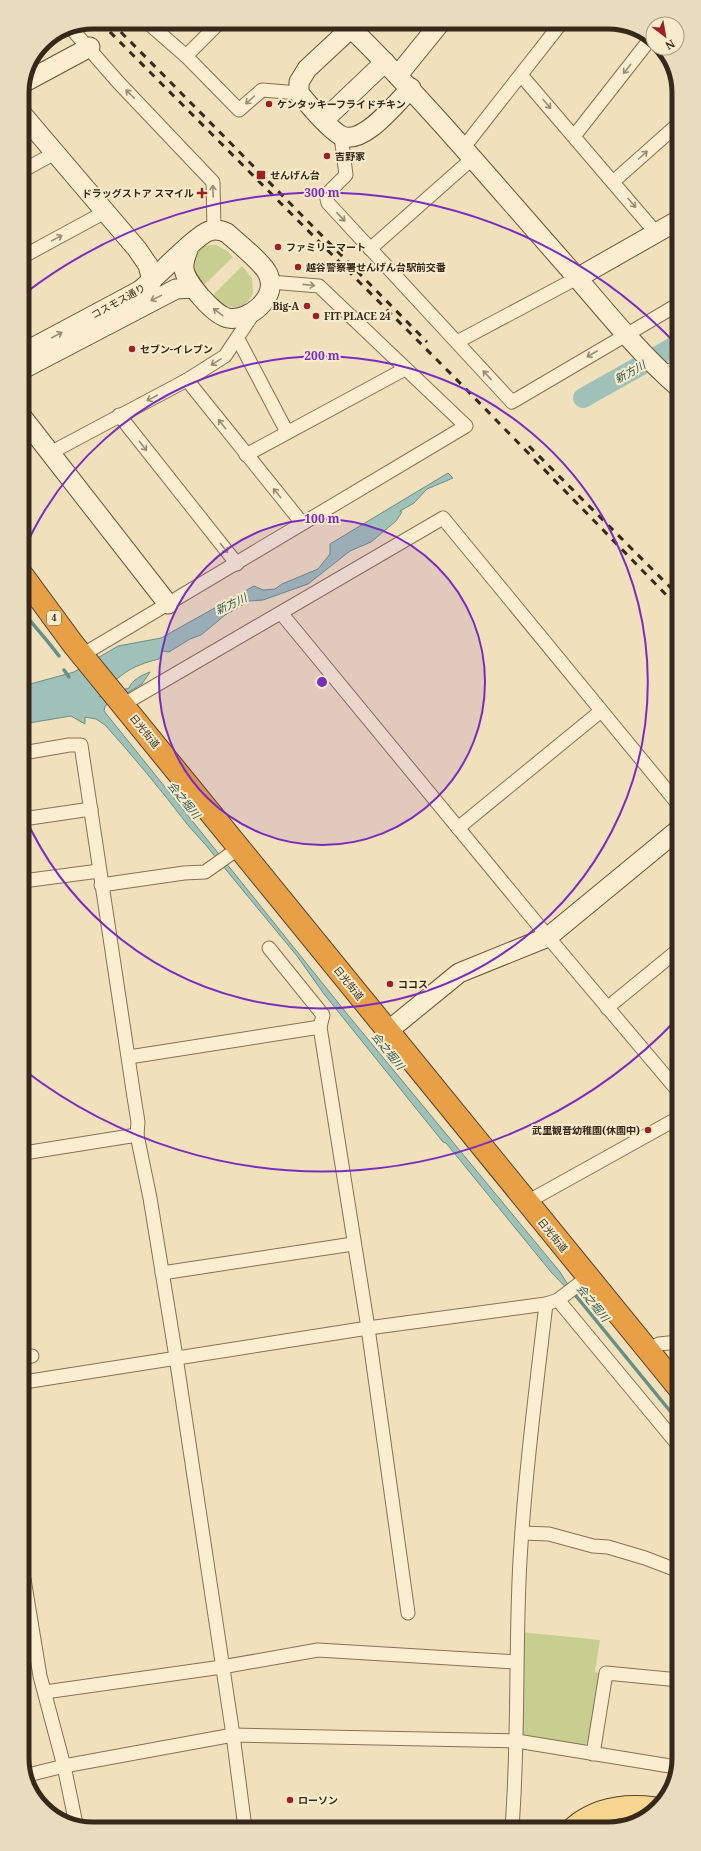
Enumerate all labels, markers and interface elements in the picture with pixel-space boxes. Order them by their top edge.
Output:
north arrow [645,16,685,56]
text: N [663,36,678,54]
one-way arrow [623,63,631,74]
one-way arrow [125,89,135,99]
one-way arrow [245,96,255,105]
place label: ケンタッキーフライドチキン [277,97,406,111]
marker: ケンタッキーフライドチキン [264,99,274,109]
one-way arrow [542,99,552,109]
place label: 吉野家 [335,149,365,163]
marker: 吉野家 [322,151,332,161]
one-way arrow [638,151,648,160]
place label: せんげん台 [270,168,320,182]
marker: せんげん台 [255,169,267,181]
text: 300 m [304,184,340,201]
one-way arrow [209,185,217,198]
place label: ドラッグストア スマイル [82,186,194,200]
marker: ドラッグストア スマイル [197,188,207,198]
one-way arrow [627,197,636,208]
one-way arrow [336,212,345,222]
one-way arrow [51,234,63,241]
place label: ファミリーマート [286,240,366,254]
marker: ファミリーマート [273,242,283,252]
place label: 越谷警察署せんげん台駅前交番 [306,260,446,274]
marker: 越谷警察署せんげん台駅前交番 [293,262,303,272]
street label: コスモス通り [88,280,148,322]
one-way arrow [302,282,315,289]
one-way arrow [150,295,162,303]
place label: Big-A [273,299,299,313]
marker: Big-A [302,301,312,311]
one-way arrow [213,308,224,316]
place label: FIT PLACE 24 [324,309,391,323]
marker: FIT PLACE 24 [311,311,321,321]
one-way arrow [51,330,63,338]
place label: セブン-イレブン [140,342,213,356]
marker: セブン-イレブン [127,344,137,354]
text: 200 m [304,347,340,364]
one-way arrow [586,351,598,359]
water label: 新方川 [612,357,649,386]
one-way arrow [211,358,222,366]
one-way arrow [482,370,491,380]
one-way arrow [146,395,158,402]
one-way arrow [217,419,226,430]
one-way arrow [139,440,148,451]
one-way arrow [273,488,281,499]
text: 100 m [304,510,340,527]
one-way arrow [219,543,228,554]
water label: 新方川 [213,589,250,617]
road number: 4 [47,611,61,625]
centre of rings [315,675,329,689]
street label: 日光街道 [127,711,163,751]
water label: 会之堀川 [165,778,205,822]
street label: 日光街道 [331,963,367,1003]
place label: ココス [398,977,428,991]
marker: ココス [385,979,395,989]
water label: 会之堀川 [369,1029,409,1073]
place label: 武里観音幼稚園(休園中) [532,1123,640,1137]
marker: 武里観音幼稚園(休園中) [643,1125,653,1135]
street label: 日光街道 [535,1215,571,1255]
water label: 会之堀川 [574,1281,614,1325]
place label: ローソン [298,1793,338,1807]
marker: ローソン [285,1795,295,1805]

